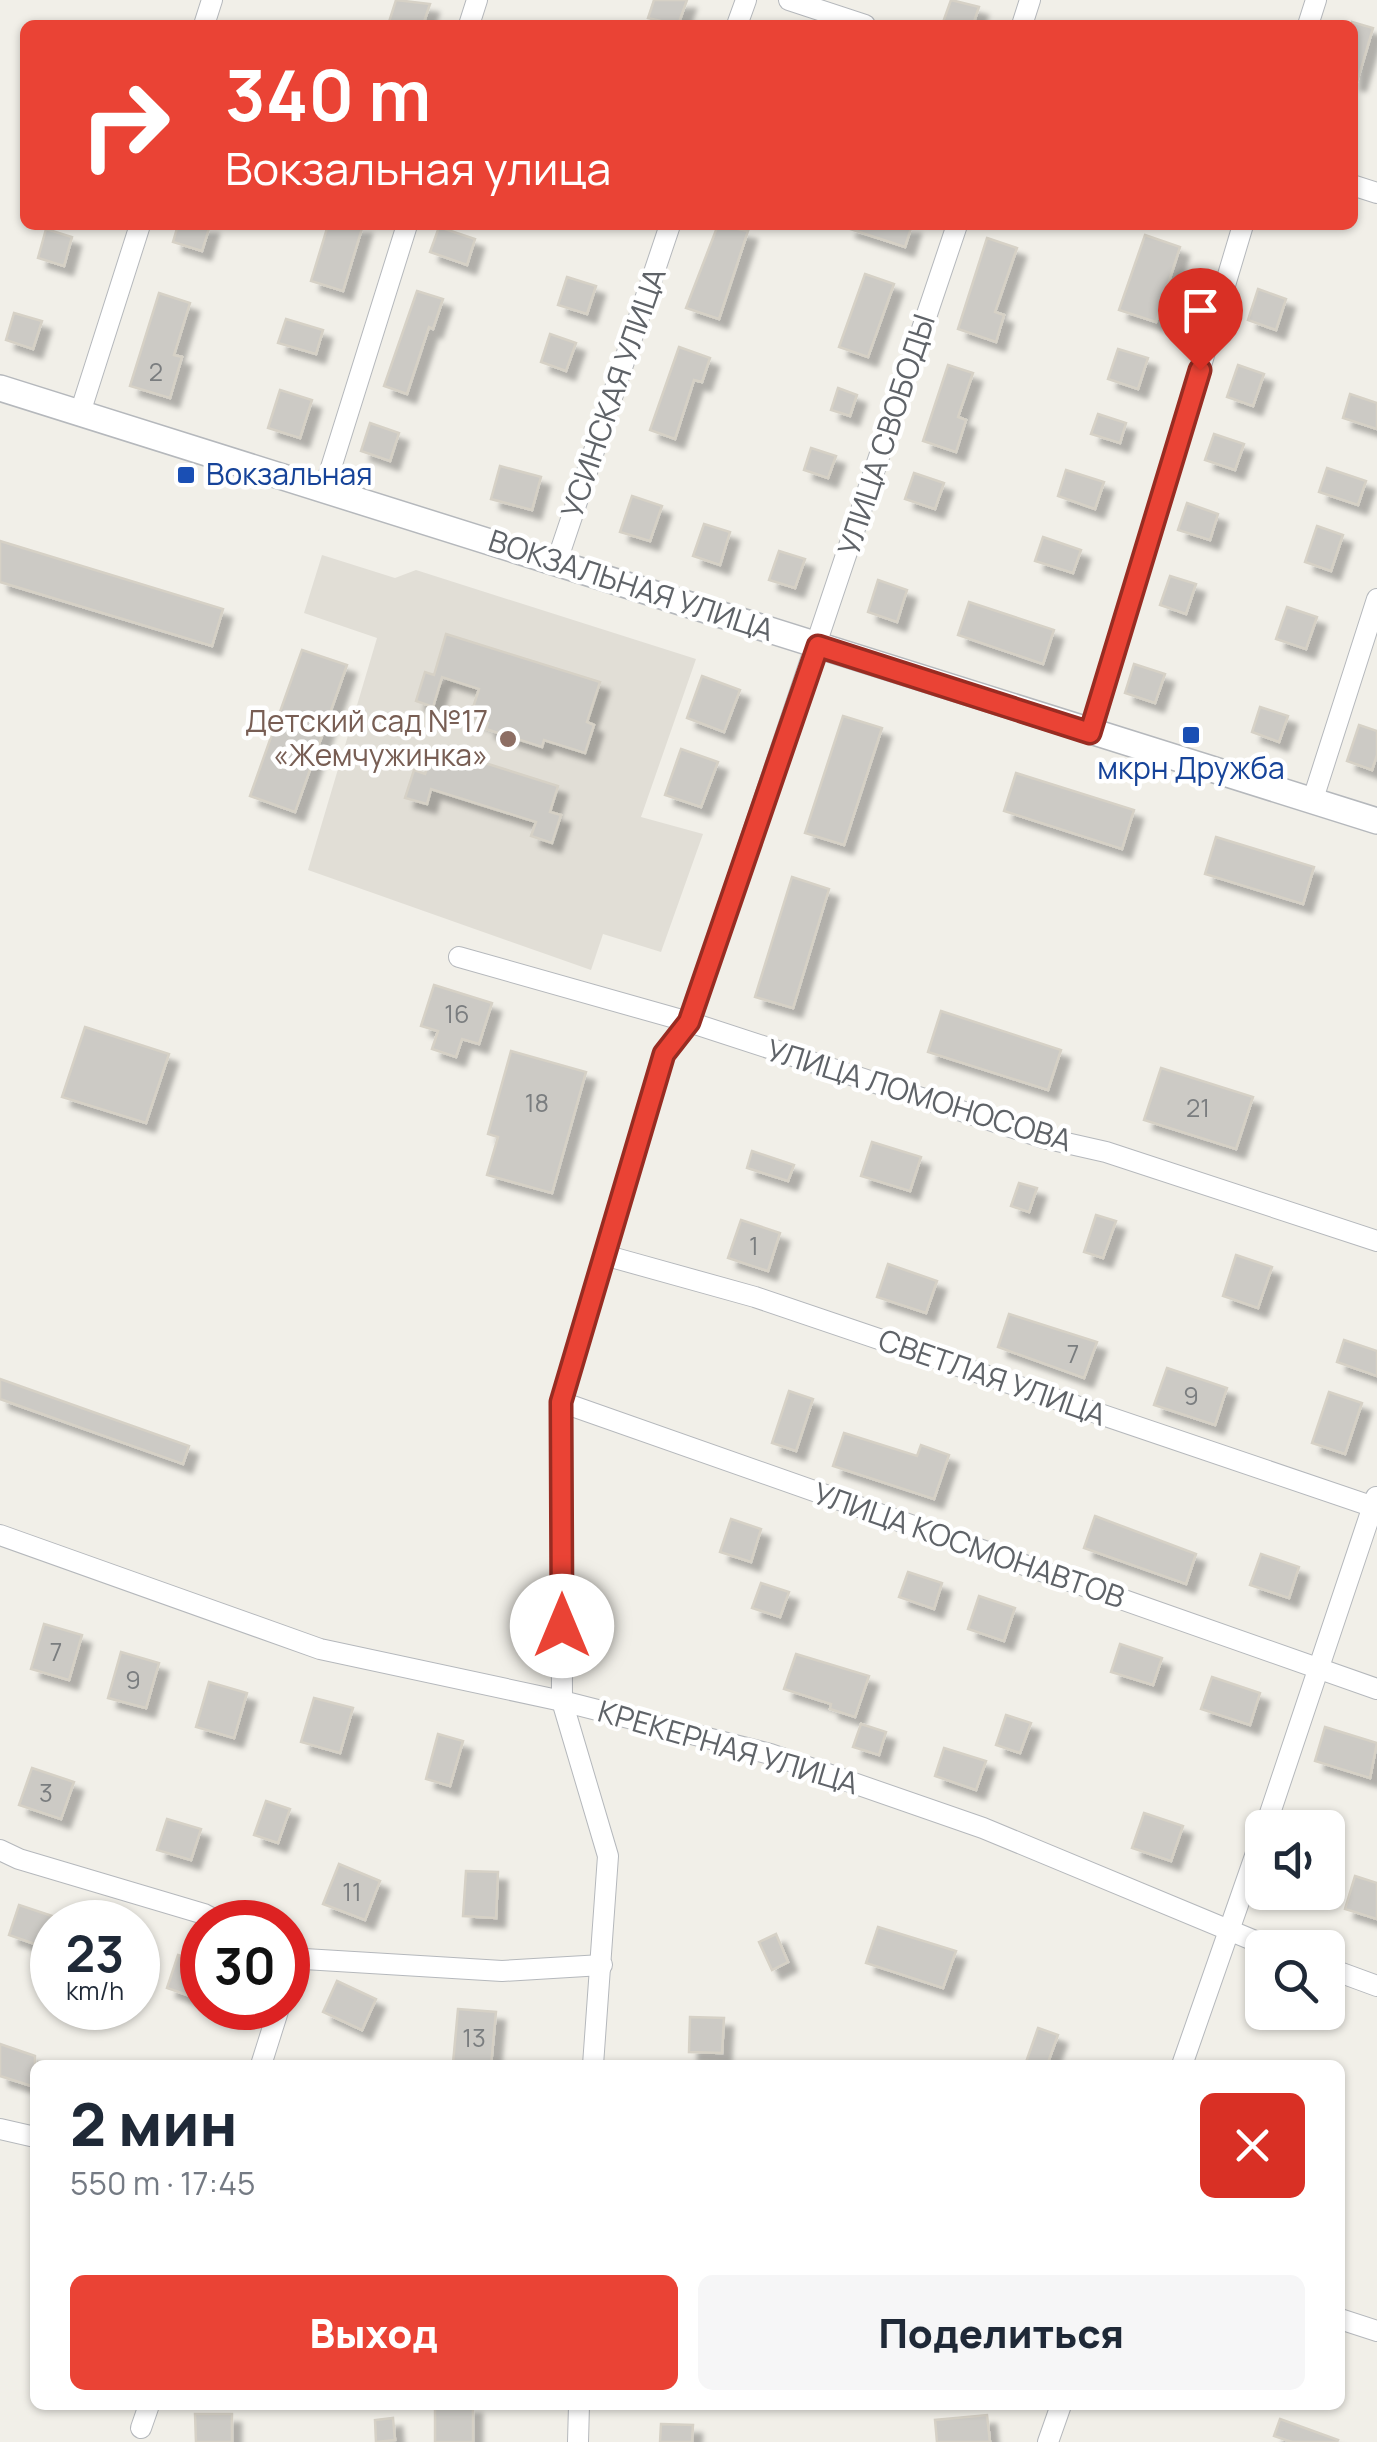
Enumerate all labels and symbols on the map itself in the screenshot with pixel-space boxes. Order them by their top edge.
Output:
street label: УСИНСКАЯ УЛИЦА [551,262,675,523]
pin [1158,268,1243,371]
street label: УЛИЦА СВОБОДЫ [827,309,944,560]
house number: 2 [149,354,163,389]
place label: Вокзальная [206,453,373,494]
marker: Вокзальная [175,464,197,486]
street label: ВОКЗАЛЬНАЯ УЛИЦА [484,519,779,650]
place label: Детский сад №17 «Жемчужинка» [245,700,488,775]
marker: мкрн Дружба [1180,724,1202,746]
marker: Детский сад №17 «Жемчужинка» [497,728,519,750]
place label: мкрн Дружба [1097,747,1285,788]
house number: 16 [444,996,470,1031]
street label: УЛИЦА ЛОМОНОСОВА [762,1029,1077,1161]
house number: 18 [525,1085,549,1120]
house number: 21 [1186,1090,1210,1125]
house number: 1 [749,1228,759,1263]
street label: СВЕТЛАЯ УЛИЦА [873,1318,1112,1435]
house number: 7 [1067,1336,1079,1371]
house number: 9 [1183,1378,1199,1413]
street label: УЛИЦА КОСМОНАВТОВ [808,1472,1131,1617]
position arrow [510,1574,614,1678]
house number: 7 [50,1634,62,1669]
house number: 9 [125,1662,141,1697]
street label: КРЕКЕРНАЯ УЛИЦА [593,1690,863,1803]
house number: 3 [39,1775,53,1810]
house number: 11 [342,1874,362,1909]
speed limit sign: 30 [180,1900,310,2030]
house number: 13 [462,2020,486,2055]

